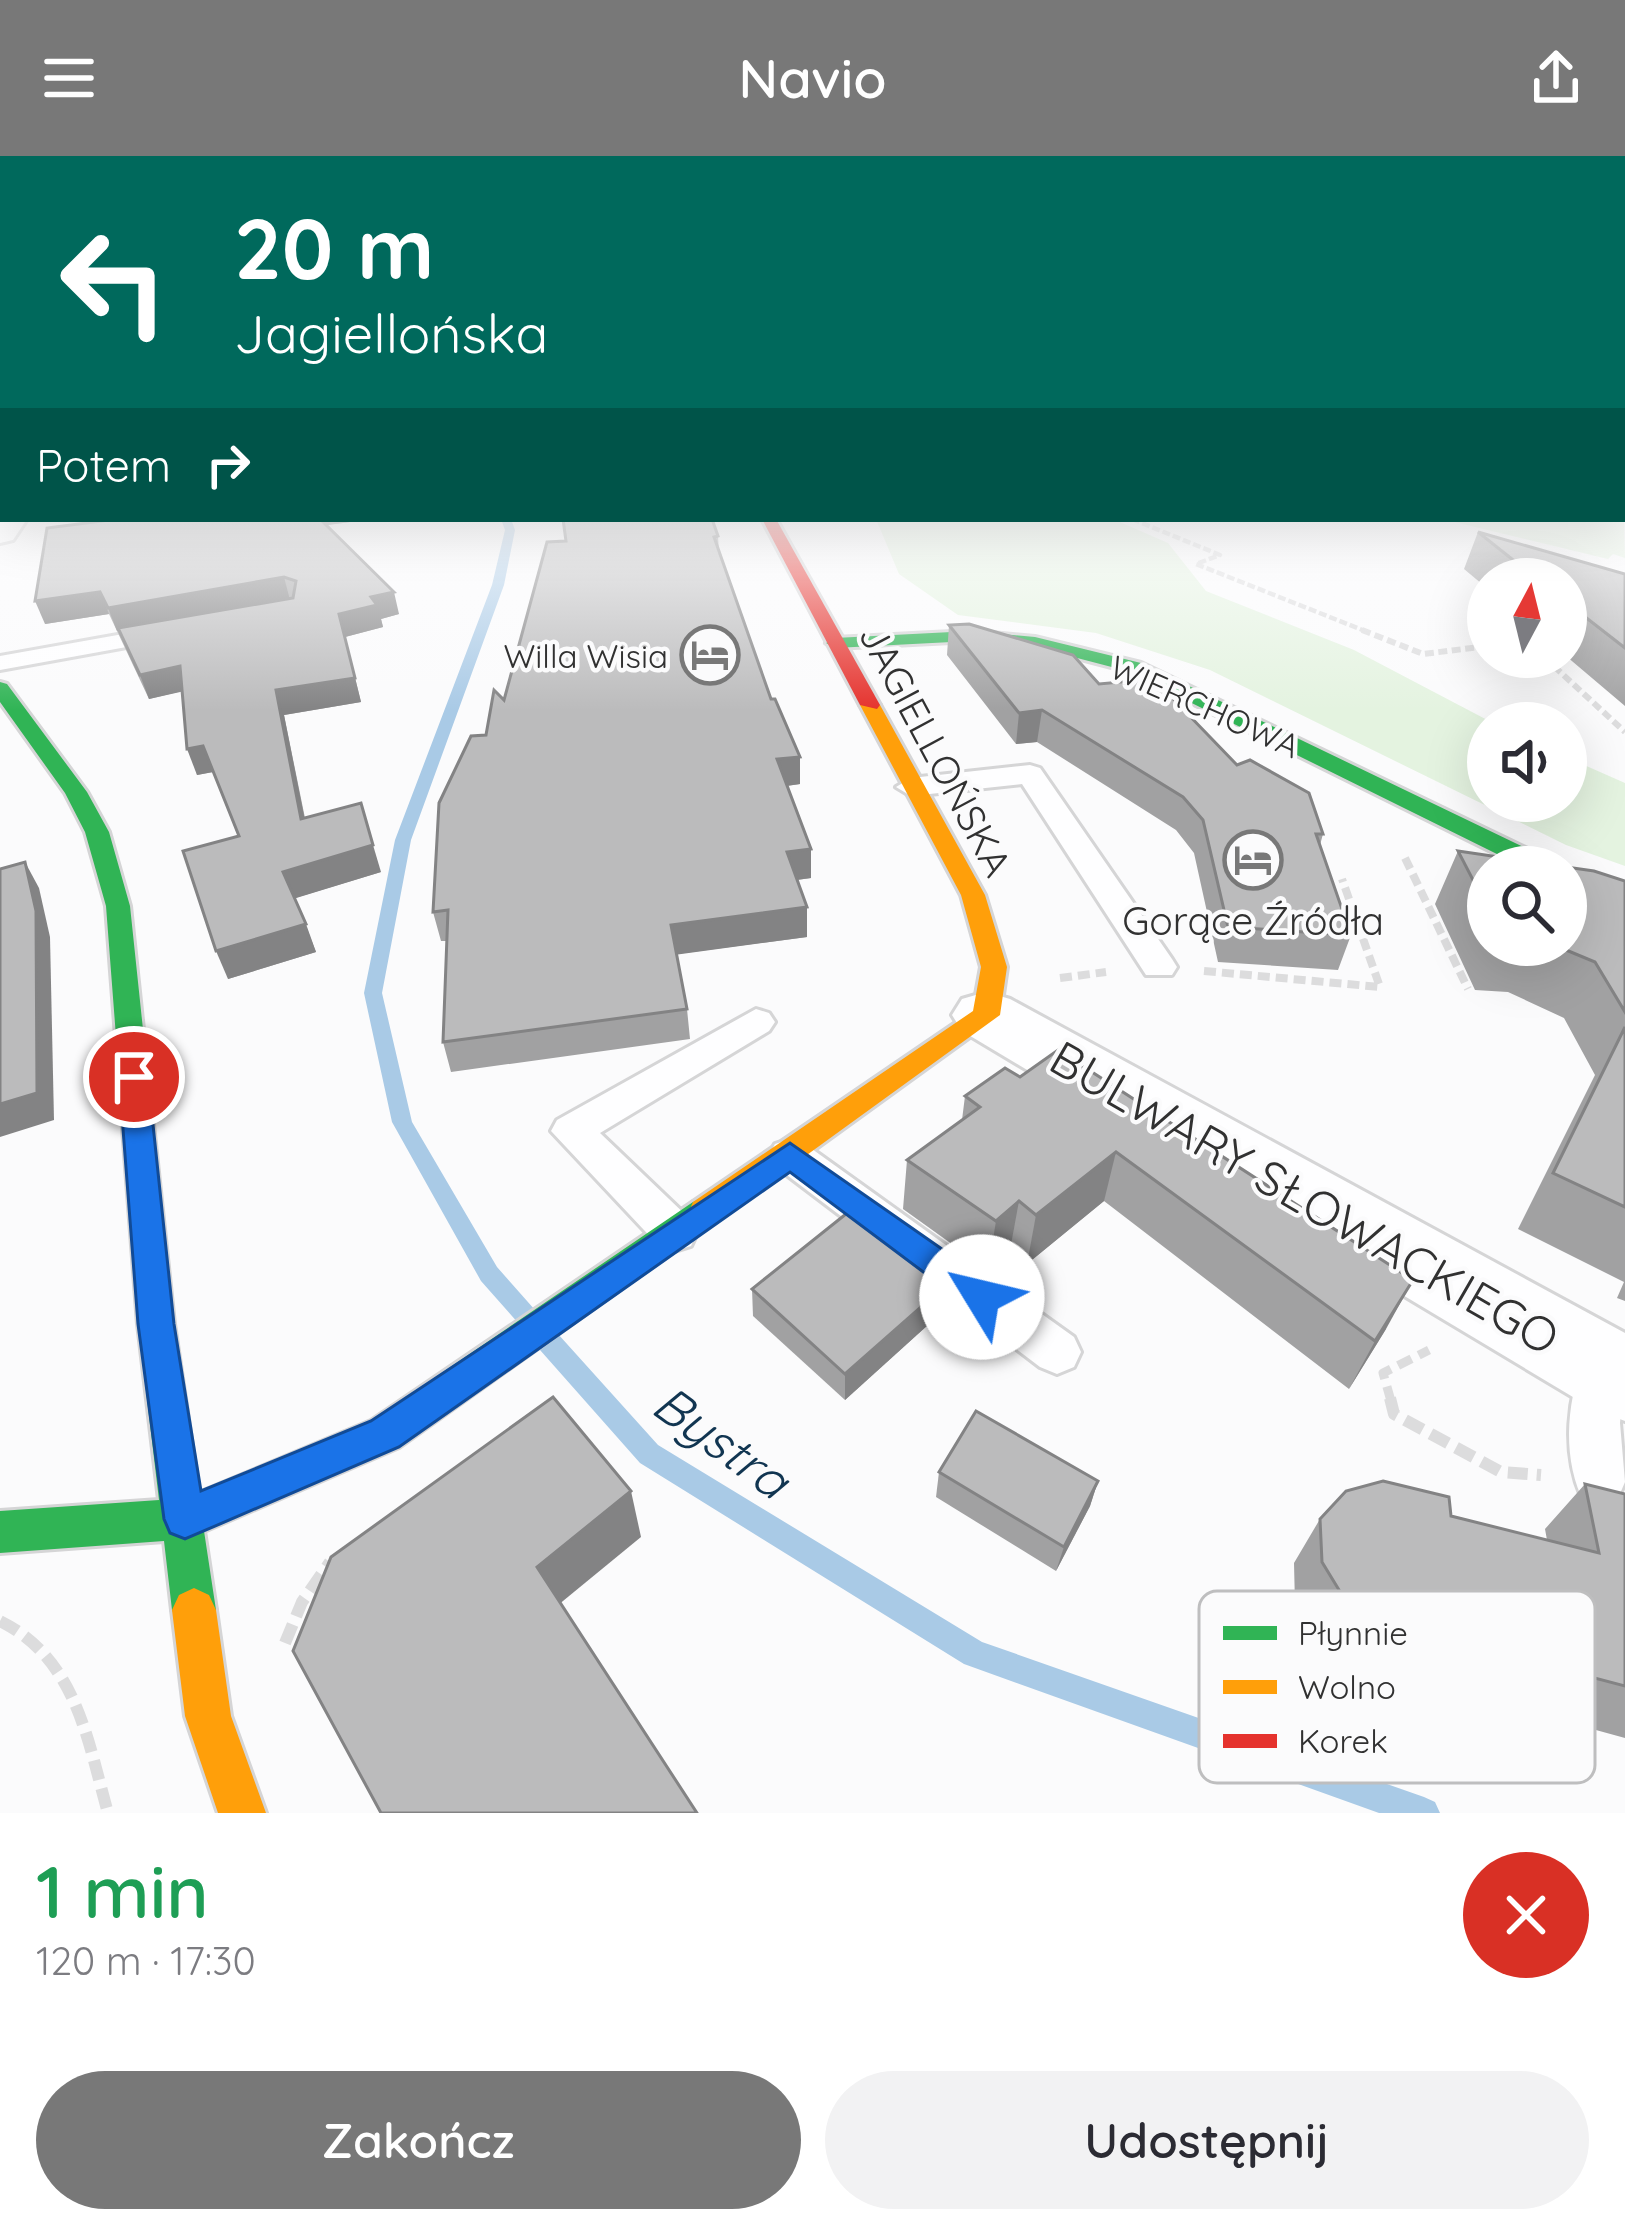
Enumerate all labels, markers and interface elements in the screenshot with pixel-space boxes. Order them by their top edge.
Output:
text: Navio [739,44,886,112]
icon: menu [36,45,102,111]
icon: share [1523,45,1589,111]
text: 20 m [234,195,434,300]
icon: left [36,204,192,360]
text: Jagiellońska [234,299,548,367]
icon: right [195,432,261,498]
text: Potem [36,437,171,493]
north arrow [1467,558,1587,678]
map controls [1467,558,1587,966]
street label: JAGIELLOŃSKA [849,615,1023,885]
hotel icon: Willa Wisia [679,624,741,686]
place label: Willa Wisia [503,635,668,676]
street label: WIERCHOWA [1104,646,1306,766]
button: sound [1467,702,1587,822]
hotel icon: Gorące Źródła [1222,829,1284,891]
button: search [1467,846,1587,966]
place label: Gorące Źródła [1122,896,1384,945]
pin [83,1026,185,1128]
street label: BULWARY SŁOWACKIEGO [1040,1027,1570,1367]
icon: arrive [101,1044,167,1110]
position arrow [919,1234,1045,1360]
water label: Bystra [641,1370,805,1514]
legend [1199,1591,1595,1783]
text: Płynnie [1298,1612,1408,1653]
text: Wolno [1298,1666,1396,1707]
text: Korek [1298,1720,1388,1761]
text: 1 min [36,1846,209,1936]
button: close [1463,1852,1589,1978]
text: 120 m · 17:30 [36,1936,256,1985]
button: Zakończ [36,2071,801,2209]
button: Udostępnij [825,2071,1589,2209]

